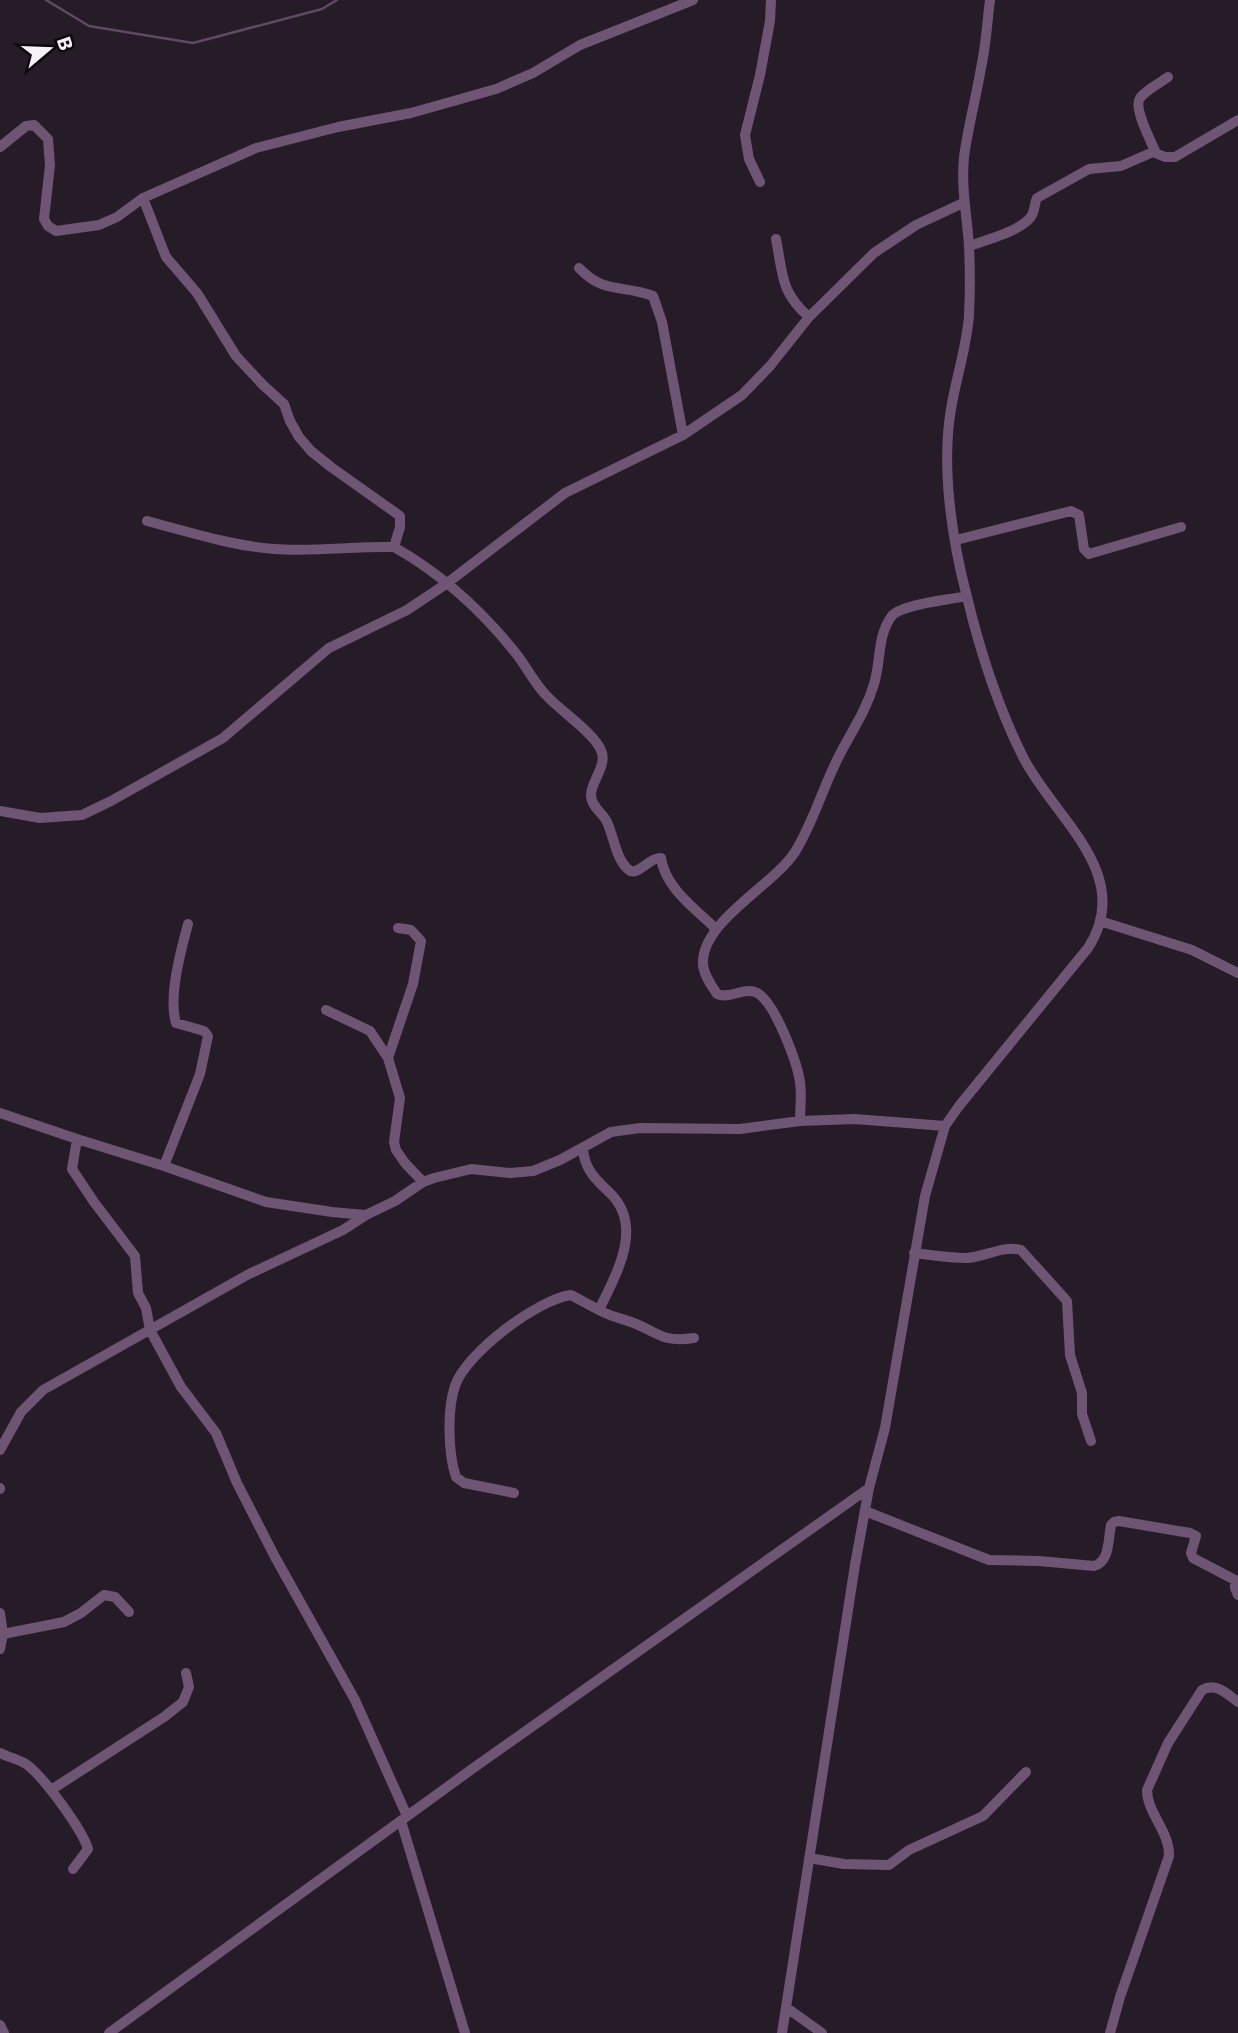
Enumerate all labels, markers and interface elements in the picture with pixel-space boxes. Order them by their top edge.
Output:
north arrow [14,14,84,84]
text: B [53,34,78,53]

